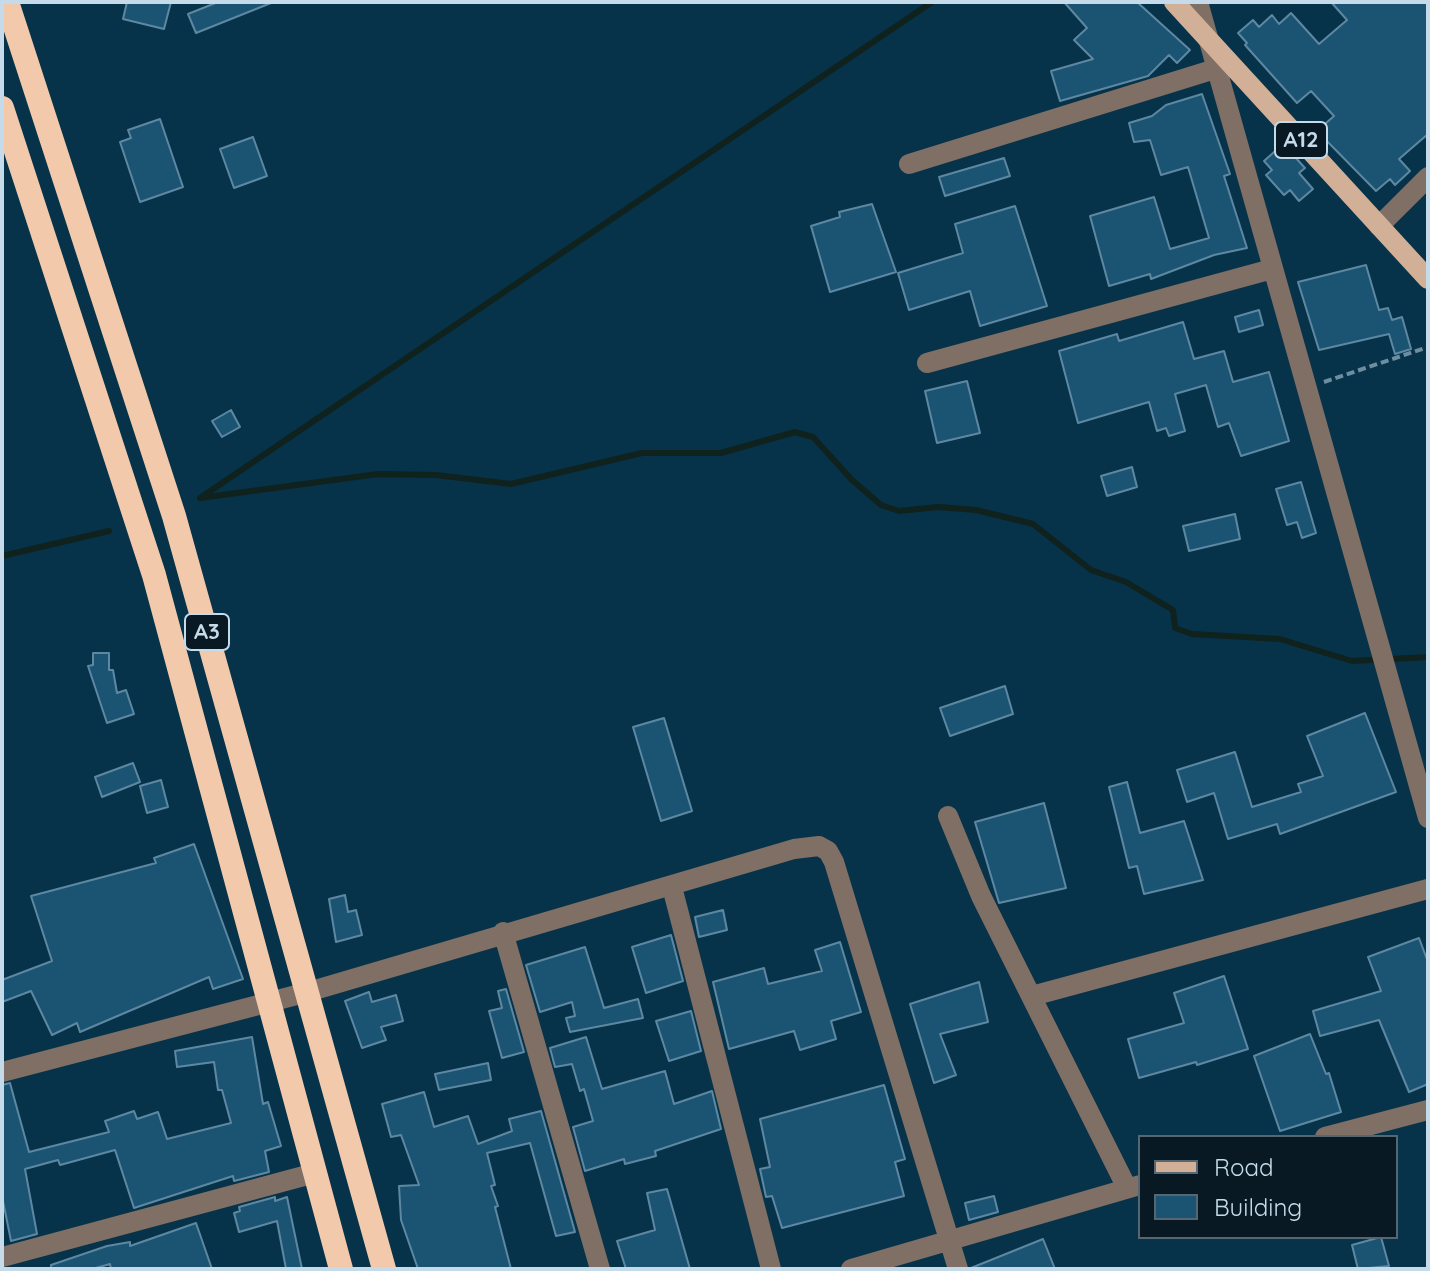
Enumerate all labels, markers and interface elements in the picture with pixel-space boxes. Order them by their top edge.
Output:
road number: A12 [1275,122,1327,158]
road number: A3 [185,614,229,650]
legend [1138,1135,1398,1239]
text: Road [1214,1152,1274,1182]
text: Building [1214,1192,1302,1222]

